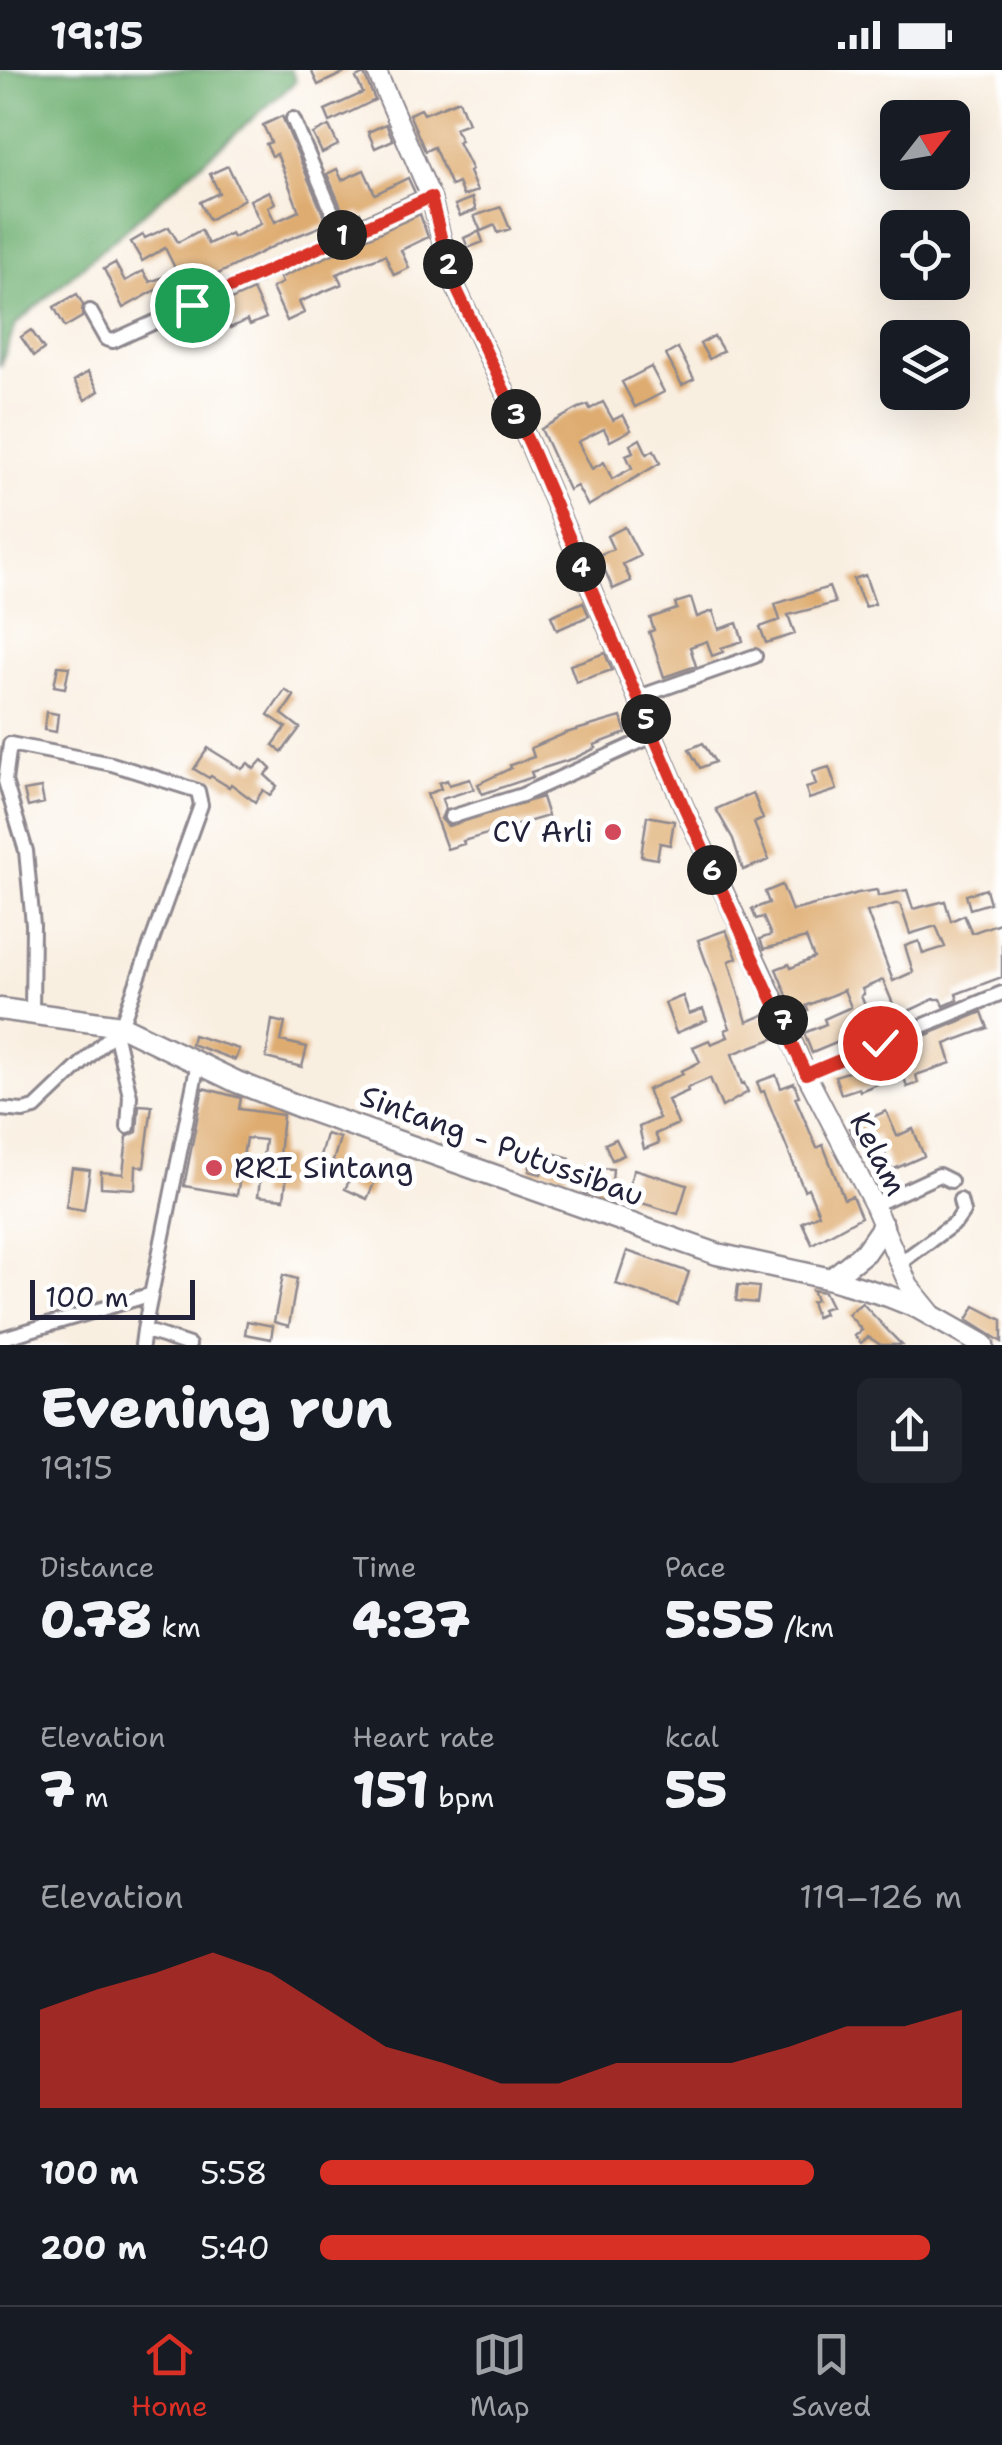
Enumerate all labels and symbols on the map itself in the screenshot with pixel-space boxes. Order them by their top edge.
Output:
north arrow [880,100,970,190]
pin: 1 [317,210,367,260]
pin: 2 [423,239,473,289]
pin [150,263,235,348]
pin: 3 [491,389,541,439]
pin: 4 [556,542,606,592]
pin: 5 [621,694,671,744]
place label: CV Arli [493,811,593,852]
marker: CV Arli [602,821,624,843]
pin: 6 [687,845,737,895]
pin: 7 [758,995,808,1045]
pin [838,1001,923,1086]
street label: Sintang - Putussibau [355,1075,649,1216]
street label: Kelam [840,1105,917,1202]
place label: RRI Sintang [234,1147,413,1188]
marker: RRI Sintang [203,1157,225,1179]
scale bar [30,1275,195,1320]

